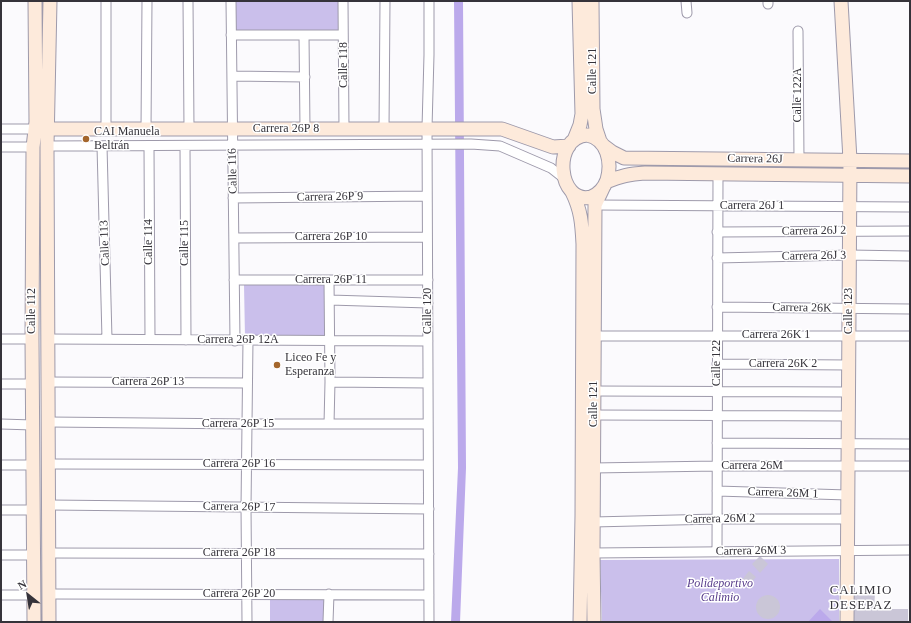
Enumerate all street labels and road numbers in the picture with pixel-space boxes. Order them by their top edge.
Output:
street label: Calle 118 [337,42,351,88]
street label: Calle 121 [586,48,600,94]
street label: Calle 122A [791,68,805,122]
street label: Carrera 26P 8 [253,122,319,136]
street label: Calle 116 [225,148,241,194]
street label: Carrera 26J [727,151,783,167]
street label: Carrera 26P 9 [297,189,363,205]
street label: Carrera 26J 1 [720,199,784,213]
street label: Calle 114 [142,219,156,265]
street label: Calle 113 [97,220,113,266]
street label: Calle 115 [178,220,192,266]
street label: Carrera 26J 2 [782,223,846,239]
street label: Carrera 26P 10 [295,230,367,244]
street label: Carrera 26J 3 [782,248,846,264]
street label: Carrera 26P 11 [295,273,367,287]
street label: Calle 112 [25,288,39,334]
street label: Calle 120 [421,288,435,334]
street label: Calle 123 [842,288,856,334]
street label: Carrera 26K [772,300,832,316]
street label: Carrera 26K 1 [742,328,810,342]
street label: Carrera 26P 12A [197,333,279,347]
street label: Calle 122 [710,340,724,386]
street label: Carrera 26K 2 [749,357,817,371]
street label: Carrera 26P 13 [112,375,184,389]
street label: Calle 121 [587,381,601,427]
street label: Carrera 26P 15 [202,417,274,431]
street label: Carrera 26P 16 [203,457,275,471]
street label: Carrera 26M [721,459,783,473]
street label: Carrera 26M 1 [747,485,819,501]
street label: Carrera 26P 17 [203,499,275,515]
street label: Carrera 26M 2 [685,511,755,527]
street label: Carrera 26M 3 [716,543,786,559]
street label: Carrera 26P 18 [203,546,275,560]
street label: Carrera 26P 20 [203,587,275,601]

